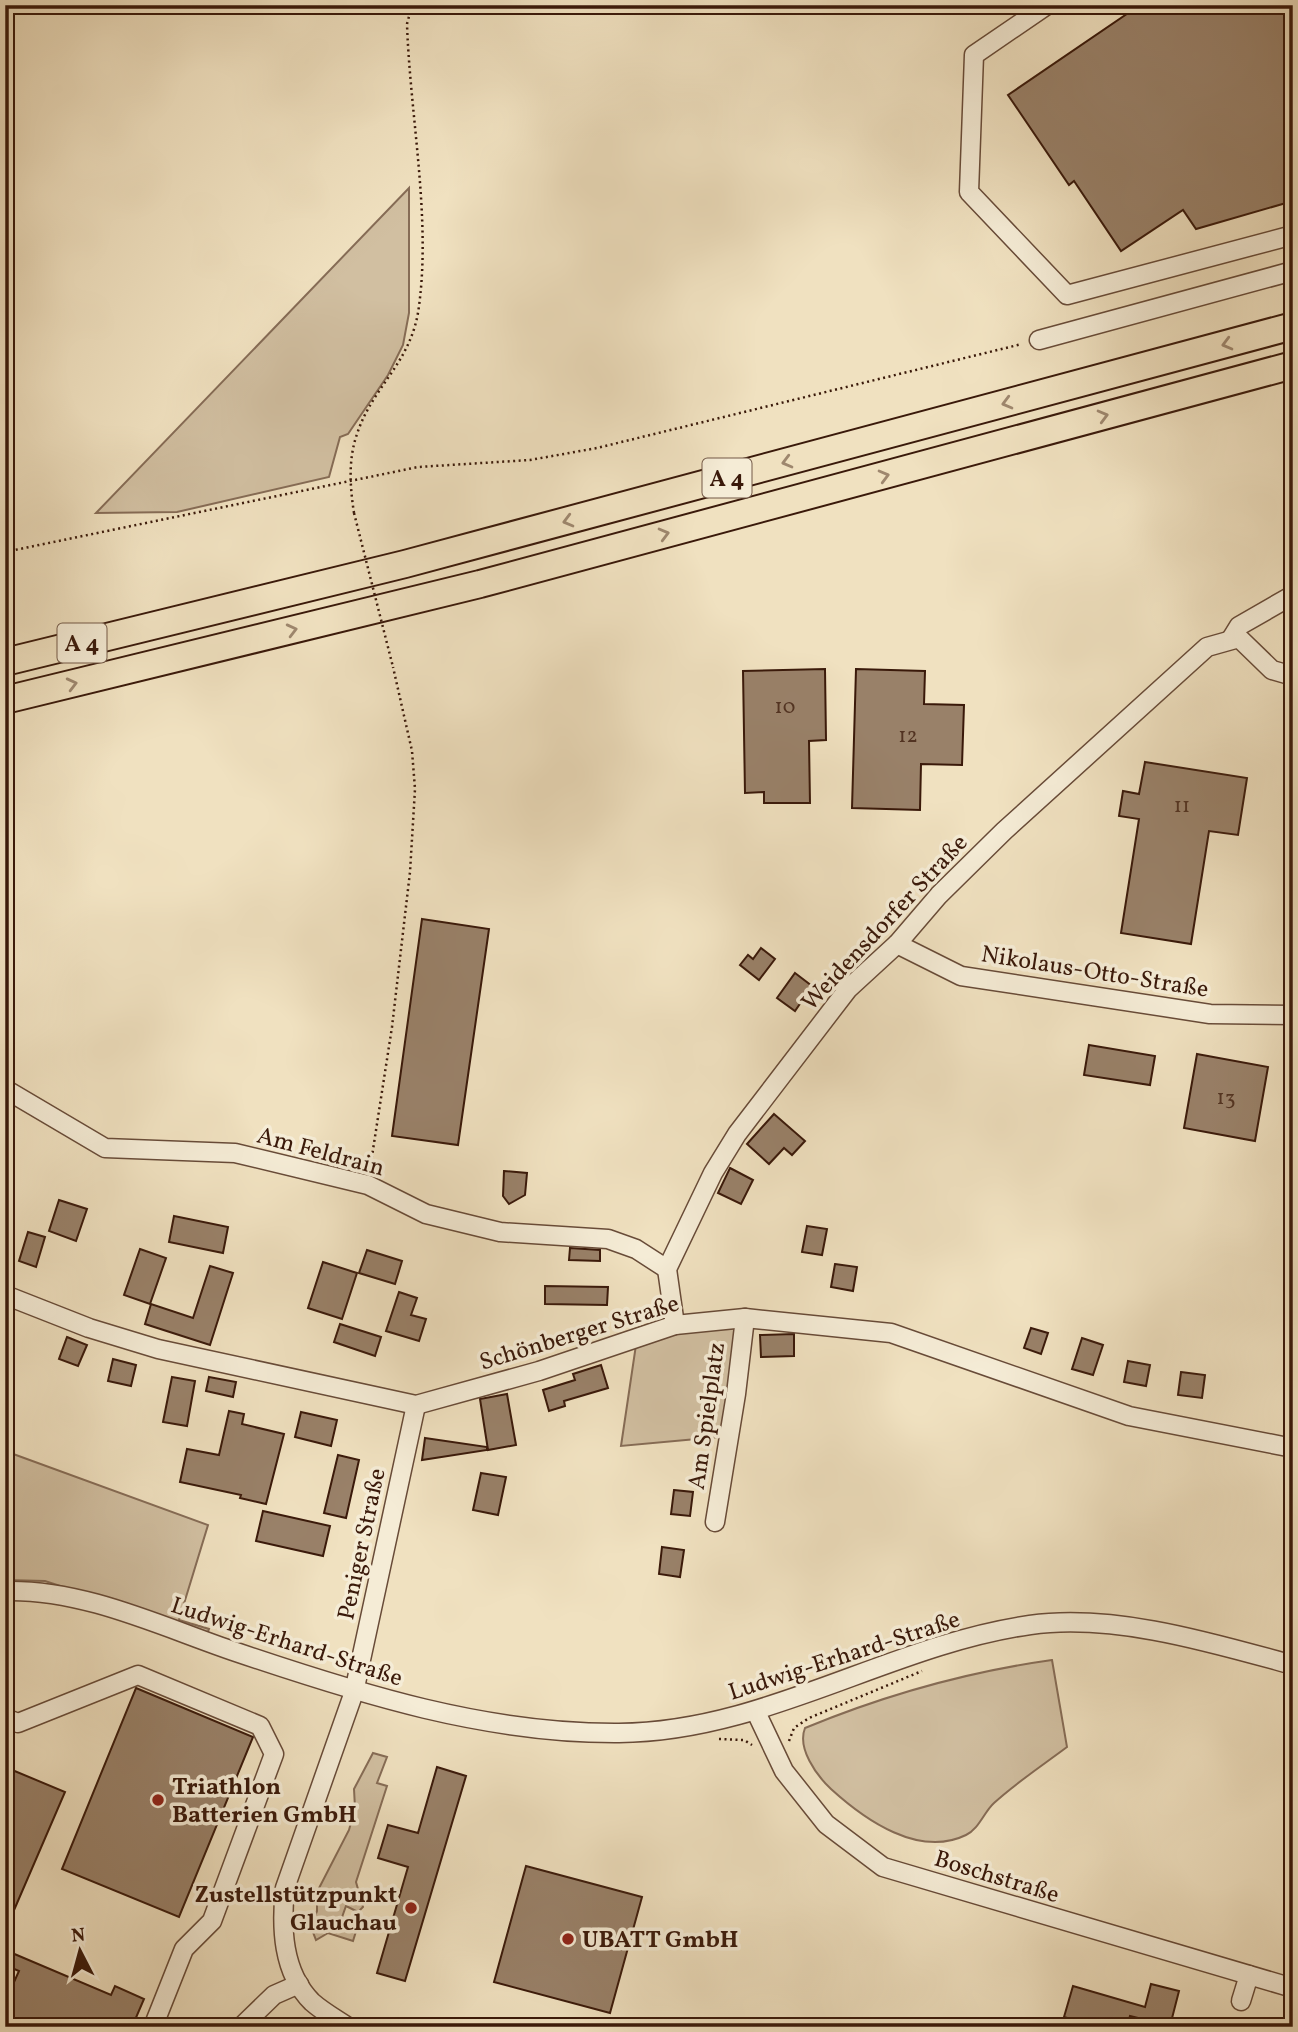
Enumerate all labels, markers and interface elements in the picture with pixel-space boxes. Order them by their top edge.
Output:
one-way arrow [1221,336,1233,350]
one-way arrow [1001,395,1013,409]
one-way arrow [1097,410,1109,424]
one-way arrow [782,454,794,468]
road number: A 4 [702,458,752,498]
one-way arrow [878,469,890,484]
one-way arrow [562,512,574,527]
one-way arrow [658,528,670,543]
road number: A 4 [57,624,106,663]
one-way arrow [286,624,298,638]
one-way arrow [65,678,77,692]
house number: 10 [775,693,795,722]
house number: 12 [898,722,918,751]
house number: 11 [1174,792,1190,821]
street label: Weidensdorfer Straße [794,827,976,1019]
street label: Nikolaus-Otto-Straße [978,938,1211,1008]
house number: 13 [1217,1084,1235,1113]
street label: Am Feldrain [253,1120,388,1186]
street label: Schönberger Straße [476,1287,684,1380]
street label: Am Spielplatz [681,1340,735,1492]
street label: Peniger Straße [330,1465,396,1623]
street label: Ludwig-Erhard-Straße [166,1589,407,1696]
street label: Ludwig-Erhard-Straße [724,1603,965,1710]
place label: Triathlon Batterien GmbH [172,1771,357,1833]
marker: Triathlon Batterien GmbH [150,1792,166,1808]
street label: Boschstraße [930,1843,1063,1913]
place label: Zustellstützpunkt Glauchau [195,1879,397,1941]
marker: Zustellstützpunkt Glauchau [403,1900,419,1916]
north arrow [46,1916,116,1986]
text: N [70,1922,87,1950]
place label: UBATT GmbH [582,1924,739,1958]
marker: UBATT GmbH [560,1931,576,1947]

